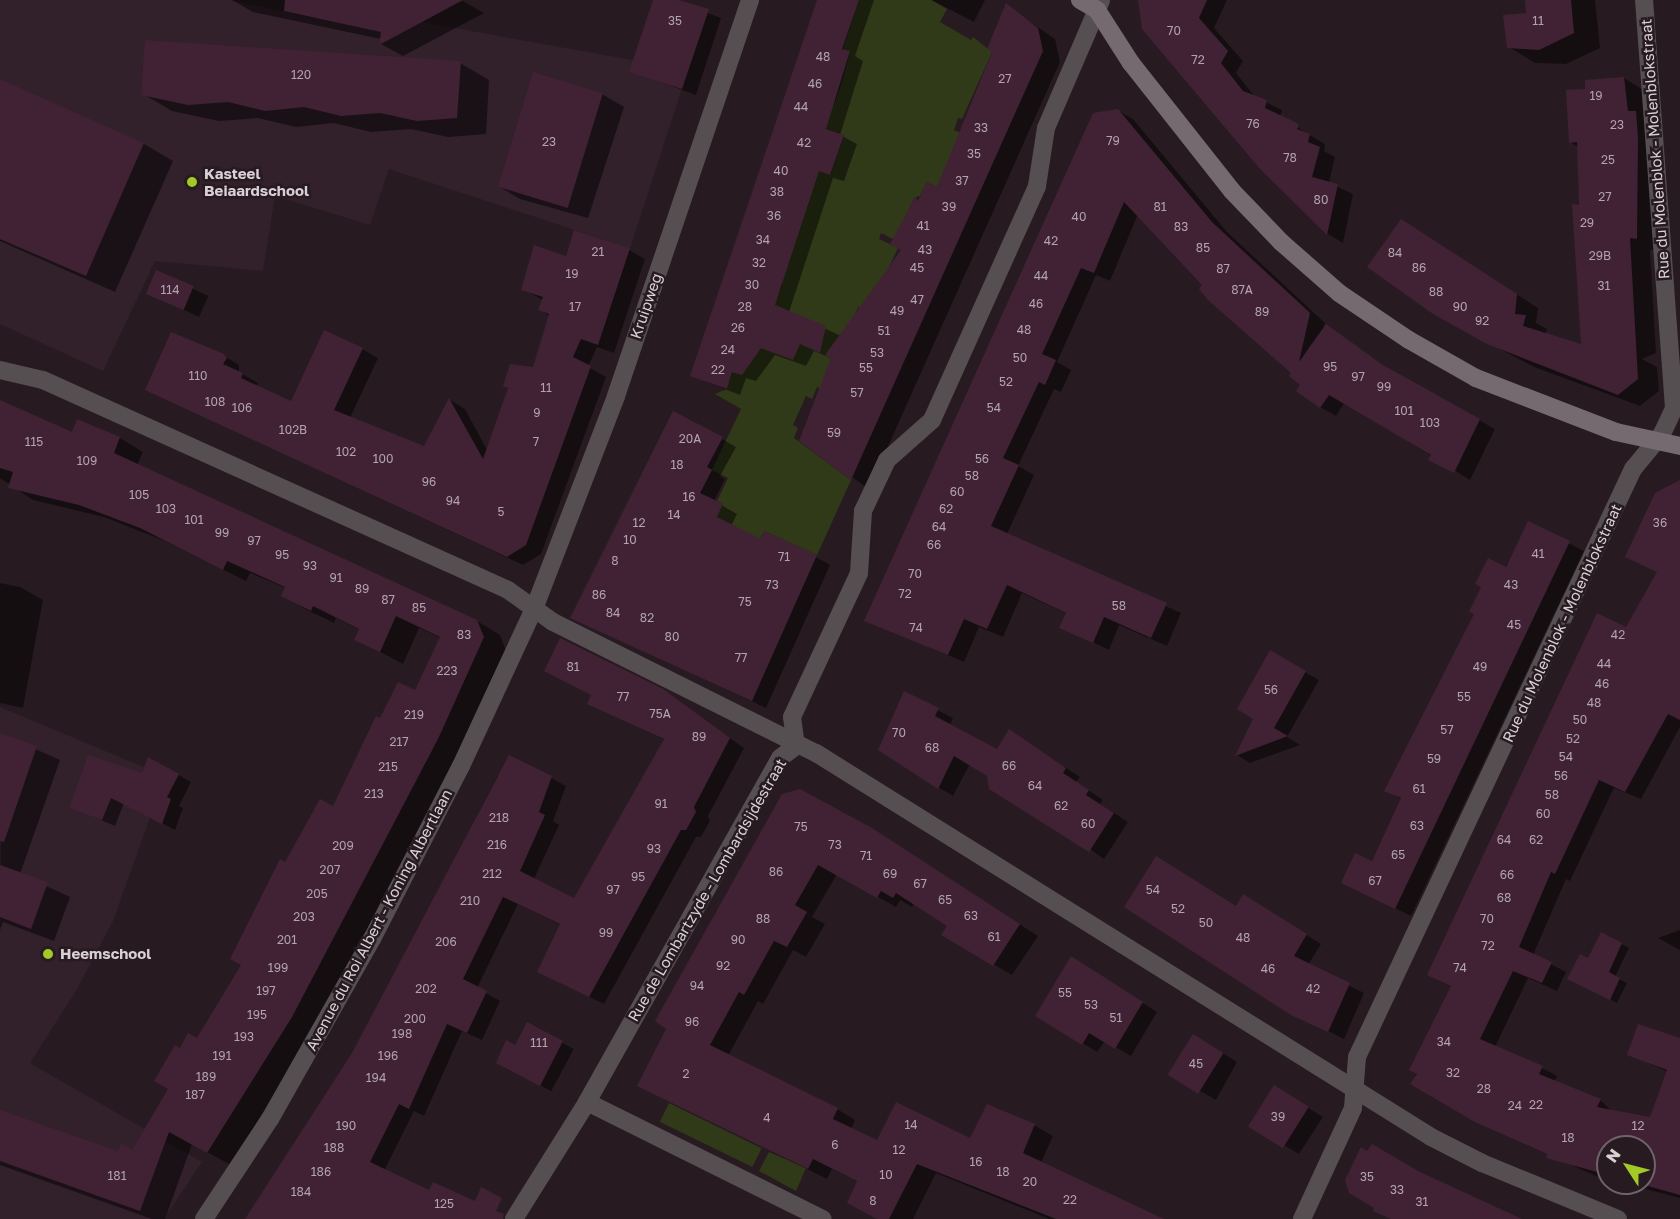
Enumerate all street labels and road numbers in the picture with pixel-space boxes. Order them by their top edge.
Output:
street label: Rue du Molenblok - Molenblokstraat [1637,18,1673,280]
street label: Kruipweg [626,271,666,341]
street label: Rue du Molenblok - Molenblokstraat [1499,501,1625,745]
street label: Rue de Lombartzyde - Lombardsijdestraat [624,755,790,1025]
street label: Avenue du Roi Albert - Koning Albertlaan [302,786,456,1054]

